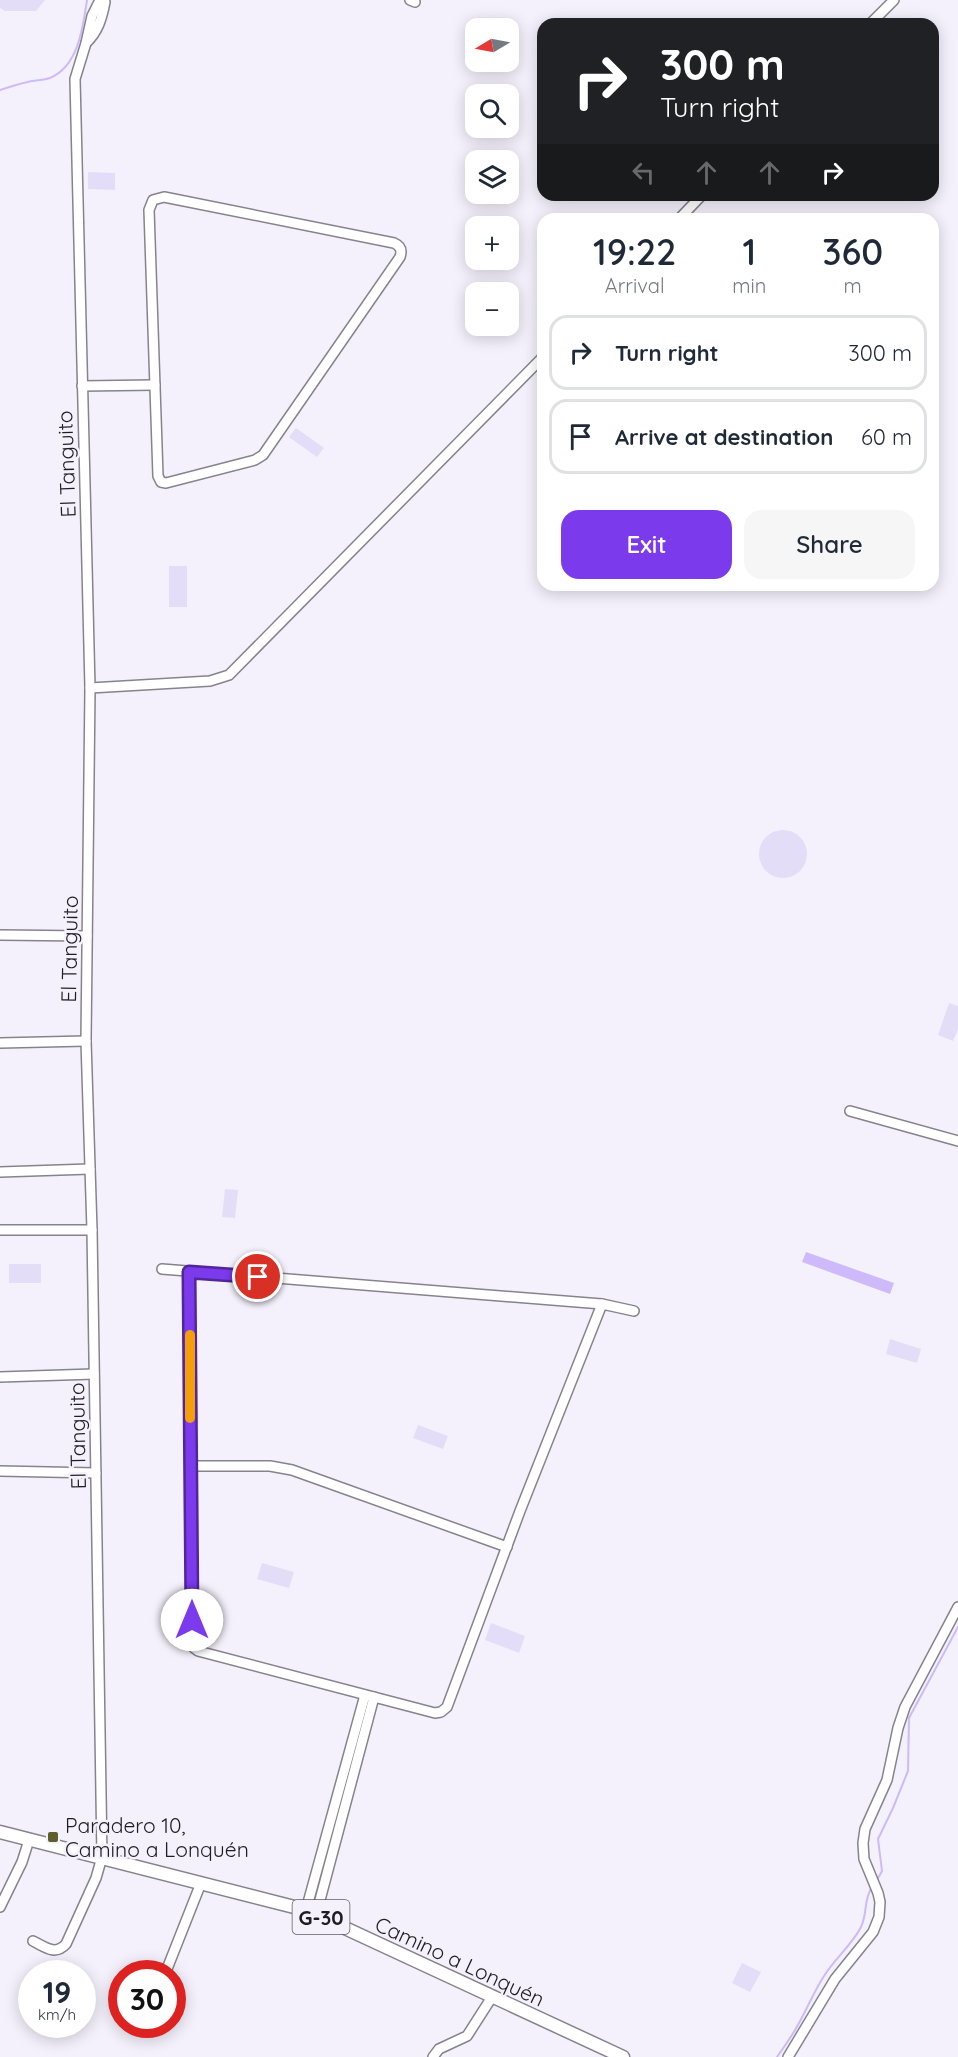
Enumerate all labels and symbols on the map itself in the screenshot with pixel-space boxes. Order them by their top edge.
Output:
north arrow [465,18,519,72]
street label: El Tanguito [51,410,81,518]
street label: El Tanguito [55,895,83,1003]
pin [232,1251,283,1302]
street label: El Tanguito [63,1382,91,1490]
position arrow [160,1588,224,1652]
place label: Paradero 10, Camino a Lonquén [65,1812,249,1862]
marker: Paradero 10, Camino a Lonquén [46,1830,60,1844]
road number: G-30 [292,1900,350,1934]
street label: Camino a Lonquén [371,1910,549,2012]
speed limit sign: 30 [108,1960,186,2038]

